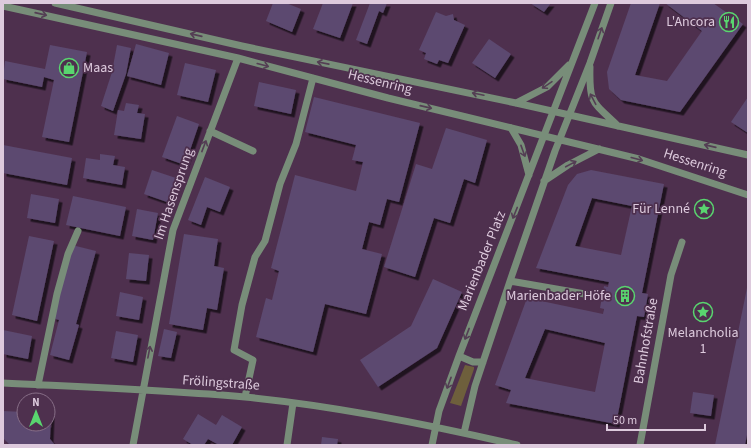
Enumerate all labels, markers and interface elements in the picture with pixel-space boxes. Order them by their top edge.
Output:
one-way arrow [34,11,47,19]
restaurant icon: L'Ancora [718,11,740,33]
place label: L'Ancora [666,12,715,32]
one-way arrow [597,27,605,39]
one-way arrow [190,31,203,39]
shop icon: Maas [58,57,80,79]
place label: Maas [83,58,113,78]
one-way arrow [317,58,330,66]
one-way arrow [257,62,270,69]
street label: Hessenring [346,64,414,100]
one-way arrow [542,81,553,89]
one-way arrow [472,90,485,98]
one-way arrow [589,93,596,105]
one-way arrow [419,104,432,111]
one-way arrow [201,141,209,153]
one-way arrow [704,142,717,150]
street label: Hessenring [661,143,729,183]
one-way arrow [520,144,527,157]
street label: Im Hasensprung [149,146,199,242]
one-way arrow [630,156,643,163]
one-way arrow [565,160,577,167]
place icon: Für Lenné [693,198,715,220]
place label: Für Lenné [632,199,690,219]
one-way arrow [511,206,518,218]
street label: Marienbader Platz [453,208,511,314]
building icon: Marienbader Höfe [614,285,636,307]
place label: Marienbader Höfe [506,286,611,306]
street label: Bahnhofstraße [629,297,663,385]
place icon: Melancholia 1 [692,301,714,323]
place label: Melancholia 1 [667,323,739,359]
one-way arrow [463,327,471,339]
one-way arrow [146,346,154,359]
street label: Frölingstraße [182,370,260,396]
one-way arrow [444,377,452,389]
north arrow [16,392,56,432]
text: N [32,395,40,410]
scale bar [607,406,705,432]
text: 50 m [613,412,637,429]

